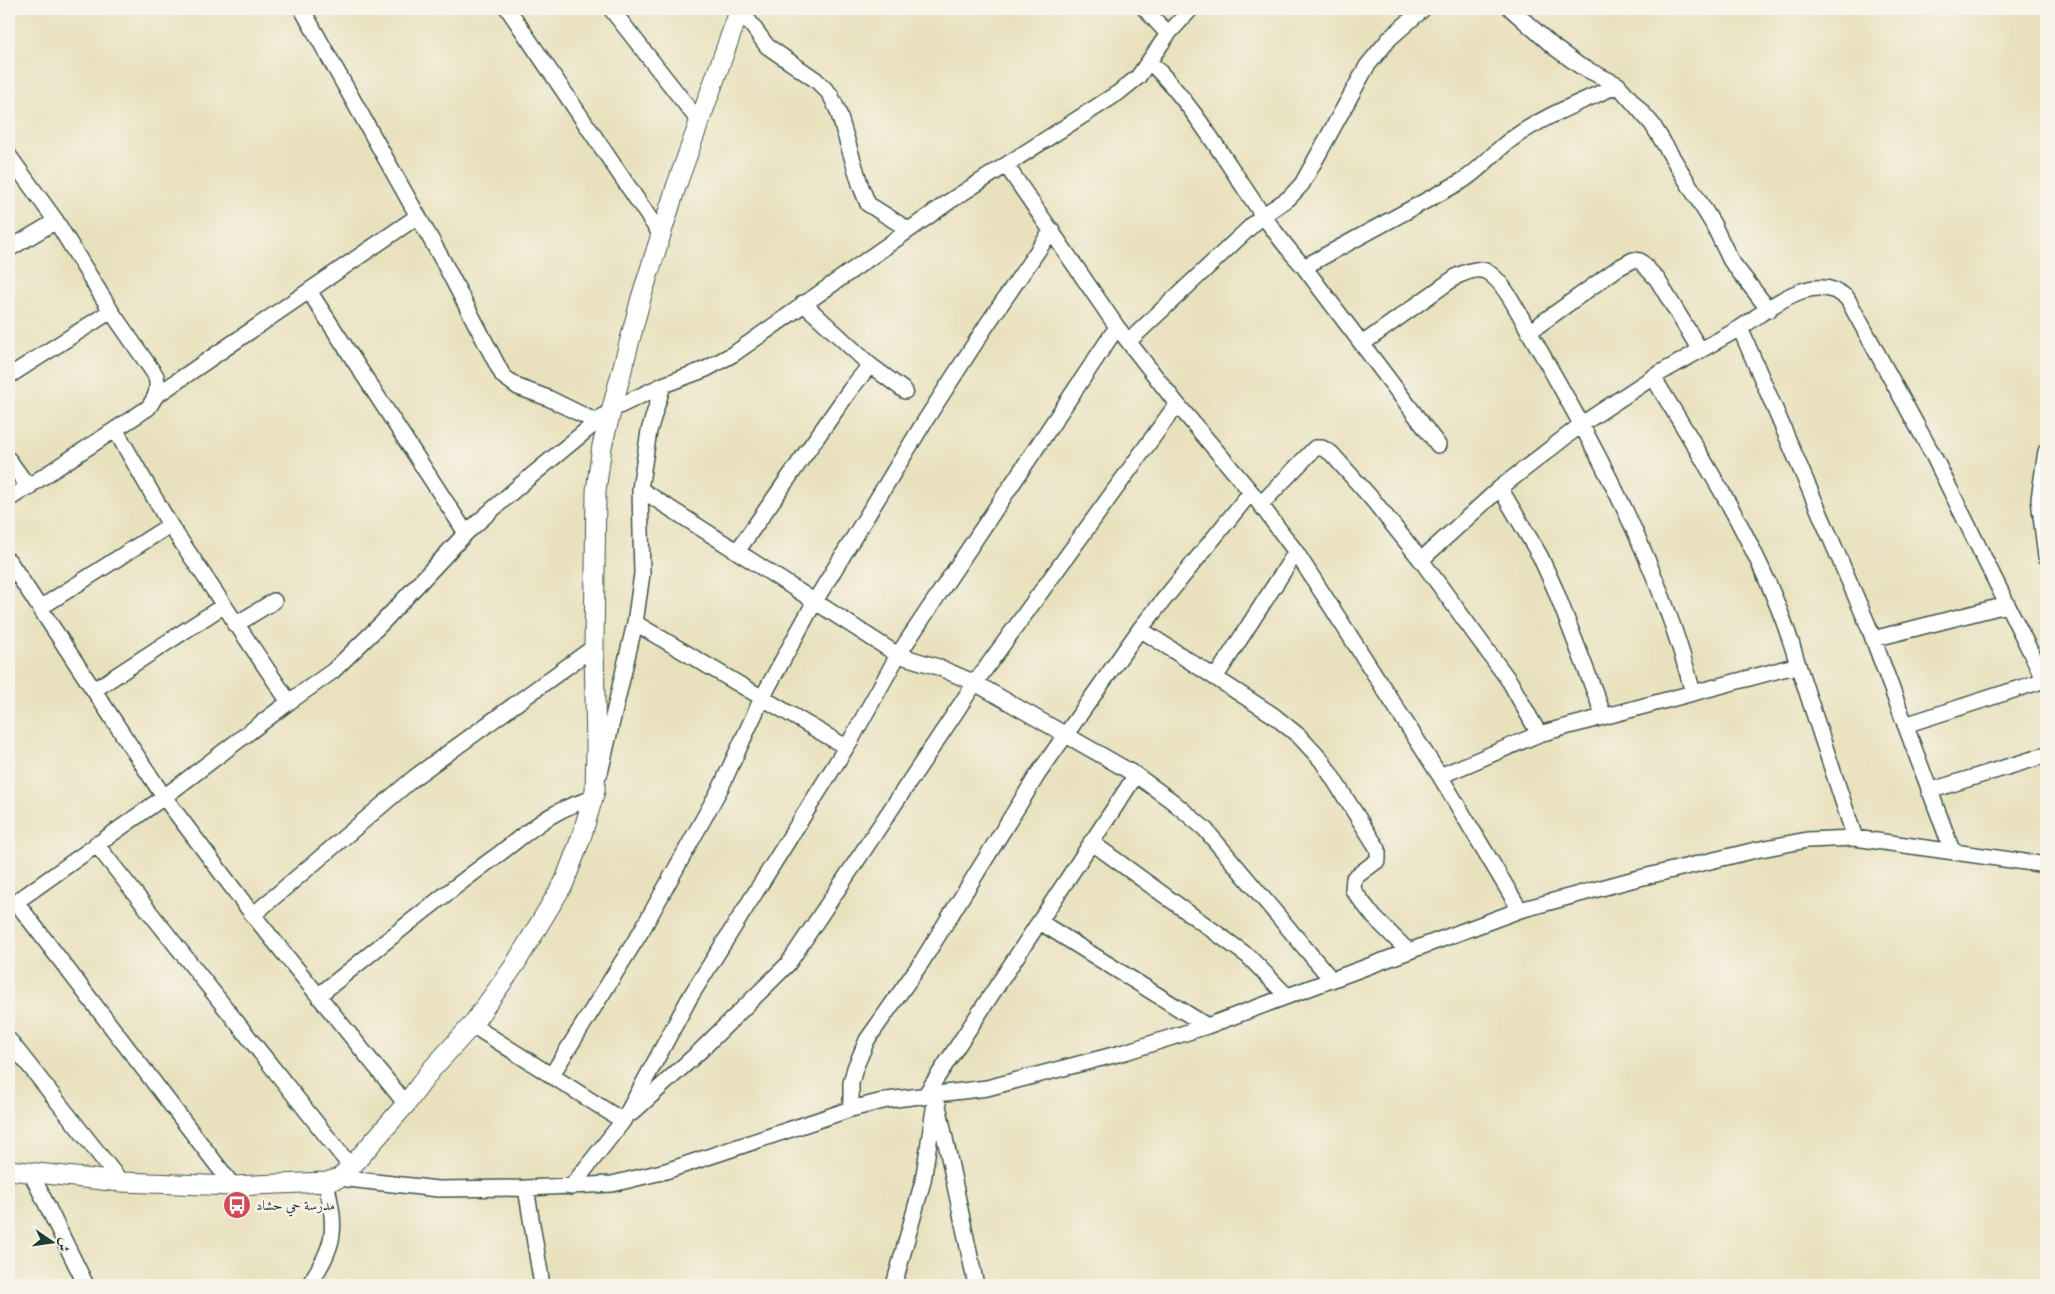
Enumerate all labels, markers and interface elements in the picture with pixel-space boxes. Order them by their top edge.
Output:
bus stop icon: مدرسة حي حشاد [222,1190,252,1220]
place label: مدرسة حي حشاد [256,1197,335,1217]
north arrow [28,1216,78,1266]
text: ش [54,1236,74,1254]

